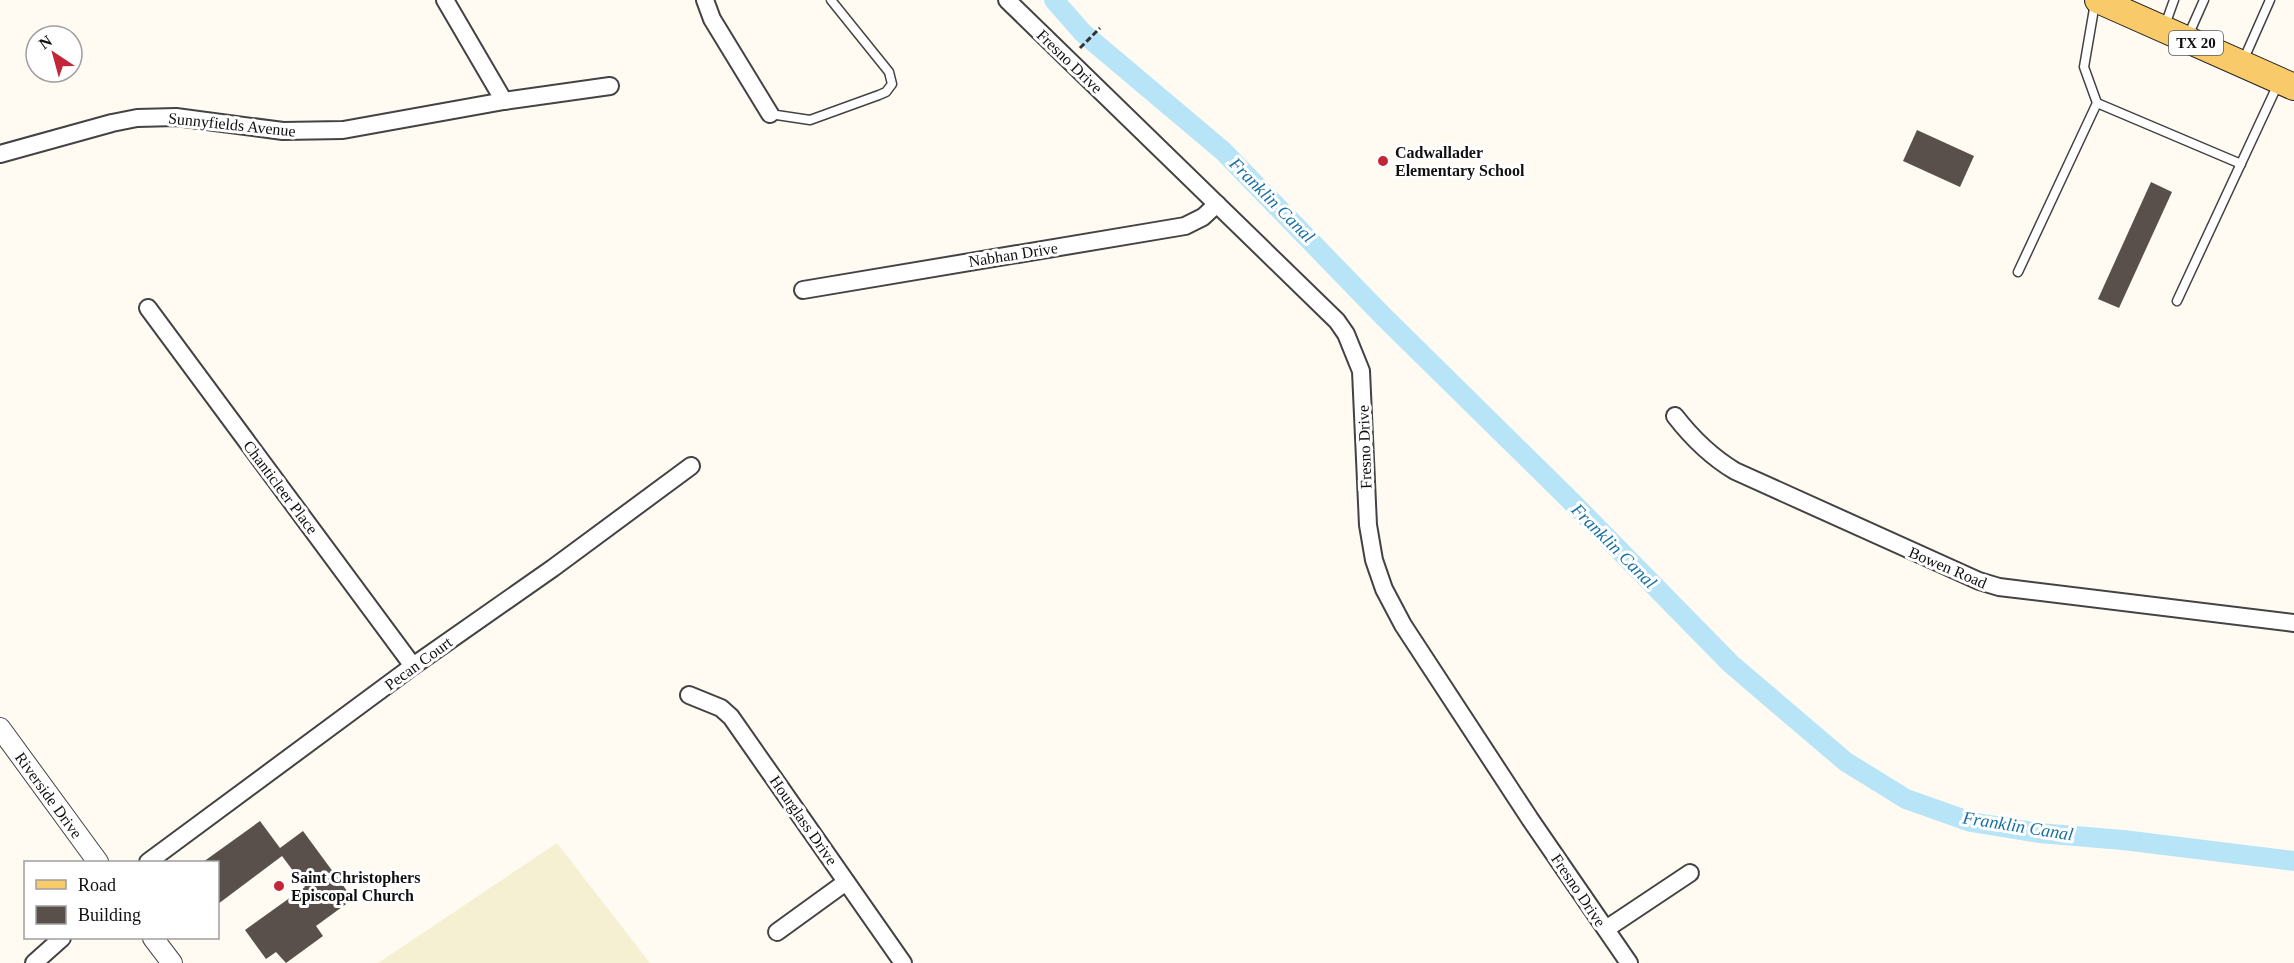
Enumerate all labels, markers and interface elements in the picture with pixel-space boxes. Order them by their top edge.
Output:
north arrow [24,24,84,84]
street label: Fresno Drive [1034,26,1106,97]
road number: TX 20 [2169,31,2223,55]
text: N [36,32,56,53]
street label: Sunnyfields Avenue [167,109,297,141]
place label: Cadwallader Elementary School [1395,144,1525,180]
water label: Franklin Canal [1225,153,1318,246]
marker: Cadwallader Elementary School [1376,154,1390,168]
street label: Nabhan Drive [967,239,1059,270]
street label: Fresno Drive [1355,405,1374,489]
street label: Chanticleer Place [240,437,321,537]
water label: Franklin Canal [1567,499,1660,592]
street label: Bowen Road [1906,543,1989,592]
street label: Pecan Court [381,633,456,693]
street label: Riverside Drive [12,749,85,841]
street label: Hourglass Drive [766,772,841,869]
water label: Franklin Canal [1960,807,2075,845]
street label: Fresno Drive [1548,851,1609,930]
legend [24,861,219,939]
place label: Saint Christophers Episcopal Church [291,869,420,905]
text: Road [78,875,116,895]
marker: Saint Christophers Episcopal Church [272,879,286,893]
text: Building [78,905,141,925]

